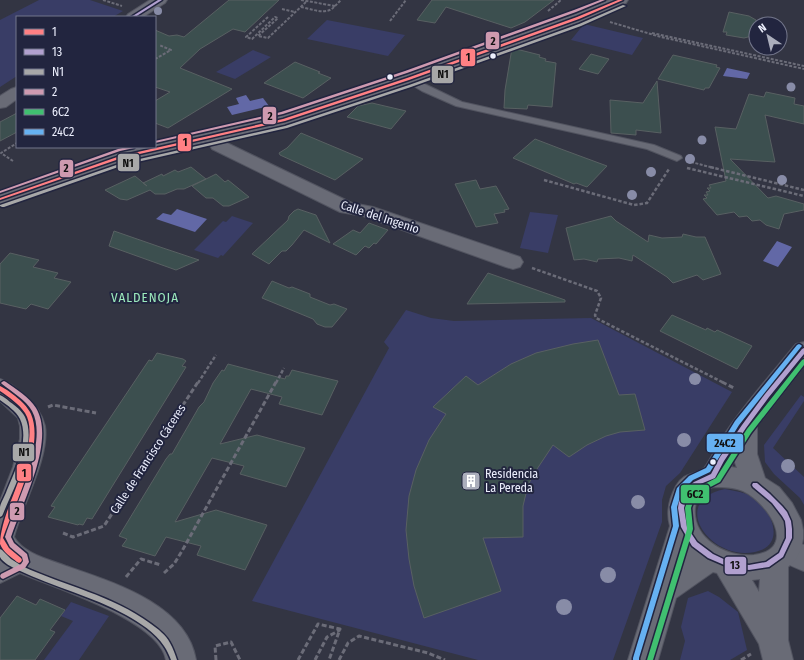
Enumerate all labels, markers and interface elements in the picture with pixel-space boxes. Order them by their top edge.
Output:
legend [16,16,156,148]
north arrow [748,16,788,56]
text: N [756,21,769,35]
text: 1 [52,25,57,39]
line badge: 2 [485,31,500,50]
text: 2 [489,35,496,48]
text: 13 [52,45,62,59]
line badge: 1 [460,48,476,67]
text: 1 [466,51,470,64]
unlabelled marker [488,51,498,61]
text: N1 [52,65,64,79]
line badge: N1 [431,65,454,84]
text: N1 [437,68,449,81]
unlabelled marker [385,72,395,82]
text: 2 [52,85,57,99]
text: 6C2 [52,105,69,119]
line badge: 2 [262,106,277,125]
text: 2 [266,110,273,123]
text: 24C2 [52,125,74,139]
line badge: 1 [177,133,192,152]
text: 1 [183,136,187,149]
line badge: N1 [117,153,140,172]
text: N1 [122,157,134,170]
line badge: 2 [59,159,74,178]
text: 2 [62,162,69,175]
street label: Calle del Ingenio [339,198,421,236]
district label: VALDENOJA [111,290,179,305]
street label: Calle de Francisco Cáceres [107,402,189,516]
line badge: 24C2 [706,433,744,453]
text: 24C2 [713,437,736,450]
line badge: N1 [12,443,35,462]
text: N1 [18,446,30,459]
unlabelled marker [708,457,718,467]
line badge: 1 [16,463,32,482]
text: 1 [22,467,26,480]
place label: Residencia La Pereda [485,467,538,495]
building icon: Residencia La Pereda [460,470,482,492]
line badge: 6C2 [680,484,710,504]
text: 6C2 [687,488,703,501]
line badge: 2 [9,502,25,521]
text: 2 [13,505,20,518]
line badge: 13 [724,556,747,575]
text: 13 [730,559,740,572]

